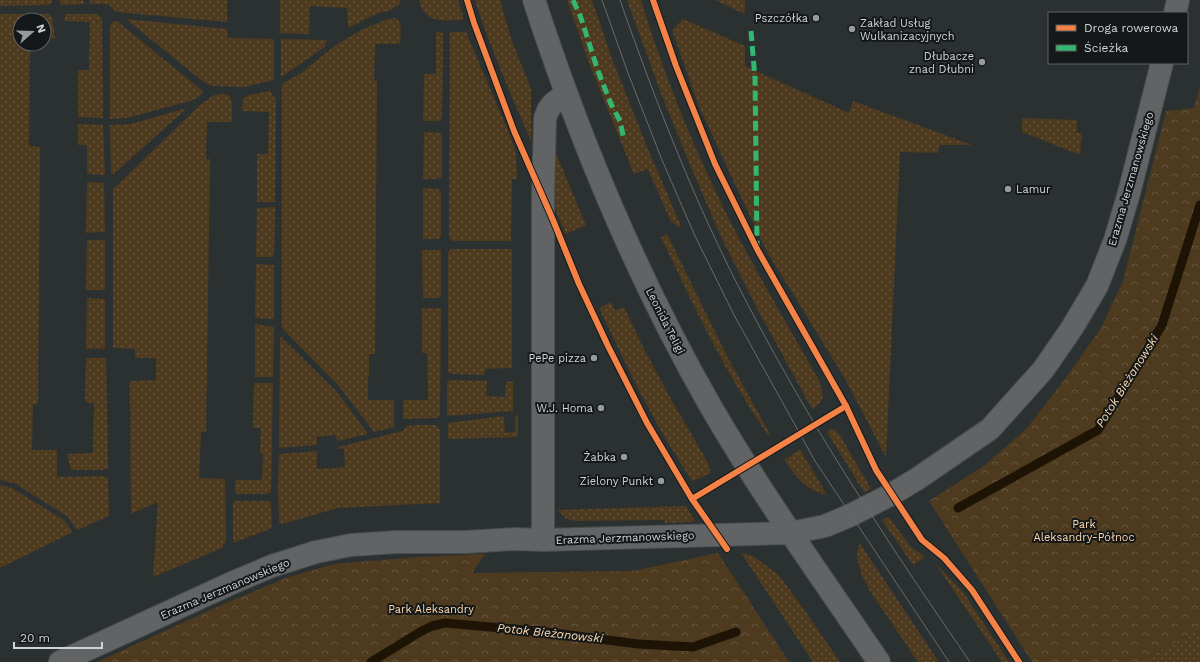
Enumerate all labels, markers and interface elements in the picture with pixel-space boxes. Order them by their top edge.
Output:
north arrow [12,12,52,52]
place label: Pszczółka [755,12,808,25]
legend [1048,12,1188,64]
marker: Pszczółka [811,13,821,23]
place label: Zakład Usług Wulkanizacyjnych [860,17,955,43]
text: Droga rowerowa [1084,21,1179,35]
text: N [33,23,48,35]
marker: Zakład Usług Wulkanizacyjnych [847,24,857,34]
text: Ścieżka [1084,41,1129,55]
place label: Dłubacze znad Dłubni [909,50,974,76]
marker: Dłubacze znad Dłubni [977,57,987,67]
street label: Erazma Jerzmanowskiego [1106,110,1156,248]
place label: Lamur [1016,183,1051,196]
marker: Lamur [1003,184,1013,194]
street label: Leonida Teligi [643,286,687,356]
water label: Potok Bieżanowski [1093,331,1162,430]
place label: PePe pizza [529,352,586,365]
marker: PePe pizza [589,353,599,363]
place label: W.J. Homa [536,402,593,415]
marker: W.J. Homa [596,403,606,413]
place label: Żabka [584,450,616,464]
marker: Żabka [619,452,629,462]
place label: Zielony Punkt [580,475,653,488]
marker: Zielony Punkt [656,476,666,486]
park label: Park Aleksandry-Północ [1033,518,1135,544]
street label: Erazma Jerzmanowskiego [555,529,695,547]
street label: Erazma Jerzmanowskiego [158,556,292,622]
park label: Park Aleksandry [388,603,474,616]
water label: Potok Bieżanowski [496,620,605,646]
scale bar [14,624,102,650]
text: 20 m [20,631,50,645]

